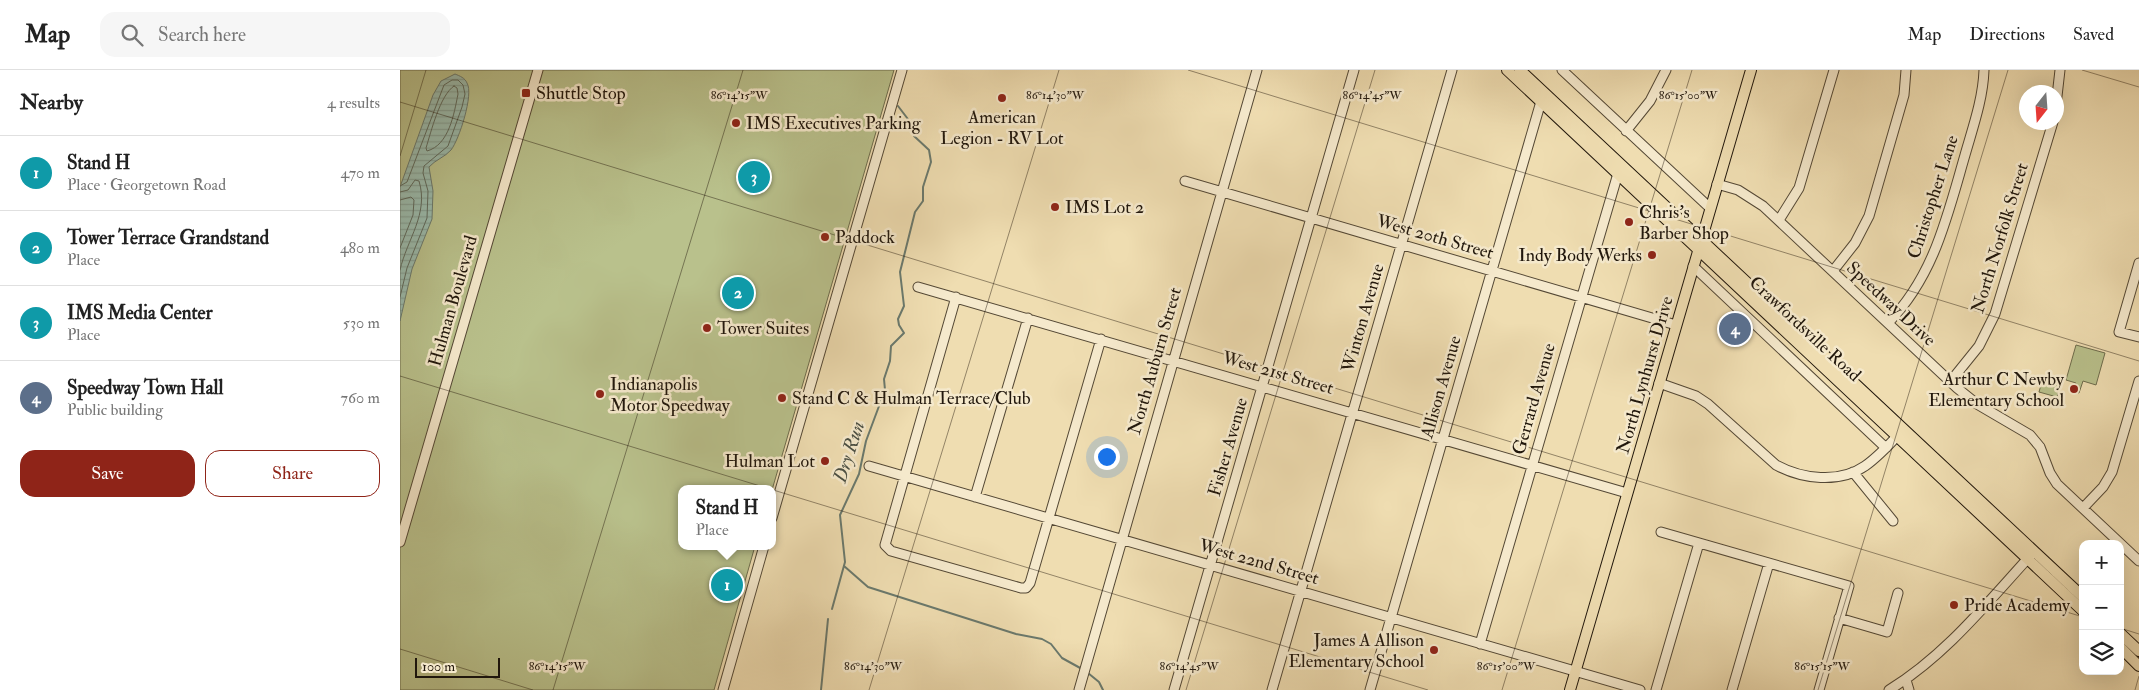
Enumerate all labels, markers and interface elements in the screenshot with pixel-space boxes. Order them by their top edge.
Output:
search box [100,12,450,57]
text: Map [25,19,70,50]
icon: search [118,21,146,49]
text: Search here [158,23,246,47]
text: Map [1908,23,1941,46]
text: Directions [1969,23,2045,46]
text: Saved [2073,23,2114,46]
place label: Shuttle Stop [536,82,626,105]
north arrow [2019,85,2064,130]
marker: Shuttle Stop [520,87,532,99]
text: 86°14'15"W [711,88,768,103]
text: 86°14'30"W [1026,88,1085,103]
text: 86°14'45"W [1343,88,1402,103]
text: 86°15'00"W [1659,88,1718,103]
text: Nearby [20,89,83,116]
marker: American Legion - RV Lot [996,92,1008,104]
text: 4 results [327,93,380,113]
place label: American Legion - RV Lot [940,106,1064,150]
place label: IMS Executives Parking [746,112,922,135]
marker: IMS Executives Parking [730,117,742,129]
street label: Christopher Lane [1902,132,1964,262]
text: Stand H [67,151,130,175]
pin: 3 [738,158,770,196]
street label: North Norfolk Street [1966,160,2034,316]
text: 1 [33,163,39,183]
text: 470 m [340,163,380,183]
text: Place · Georgetown Road [67,175,226,195]
place label: IMS Lot 2 [1065,196,1144,219]
marker: IMS Lot 2 [1049,201,1061,213]
place label: Chris's Barber Shop [1639,201,1729,245]
street label: West 20th Street [1373,209,1496,265]
marker: Chris's Barber Shop [1623,216,1635,228]
text: Tower Terrace Grandstand [67,226,269,250]
place label: Paddock [835,226,895,249]
marker: Paddock [819,231,831,243]
street label: Hulman Boulevard [423,233,483,369]
text: 2 [32,238,40,258]
text: 480 m [340,238,380,258]
place label: Indy Body Werks [1518,244,1642,267]
marker: Indy Body Werks [1646,249,1658,261]
text: Place [67,250,100,270]
street label: Speedway Drive [1841,257,1941,352]
street label: Winton Avenue [1336,261,1390,376]
street label: Crawfordsville Road [1744,271,1866,387]
pin: 2 [722,274,754,312]
street label: North Auburn Street [1123,285,1187,437]
street label: North Lynhurst Drive [1612,293,1679,456]
text: IMS Media Center [67,301,213,325]
pin: 4 [1719,310,1751,348]
text: 3 [33,313,39,333]
text: 530 m [343,313,380,333]
place label: Tower Suites [717,317,809,340]
marker: Tower Suites [701,322,713,334]
text: Place [67,325,100,345]
street label: Allison Avenue [1415,333,1467,442]
street label: Gerrard Avenue [1507,340,1561,457]
street label: West 21st Street [1219,346,1336,400]
place label: Arthur C Newby Elementary School [1928,368,2065,412]
place label: Indianapolis Motor Speedway [610,373,731,417]
text: Speedway Town Hall [67,376,223,400]
marker: Arthur C Newby Elementary School [2068,383,2080,395]
place label: Stand C & Hulman Terrace/Club [792,387,1031,410]
text: 4 [32,388,40,408]
text: 760 m [341,388,380,408]
marker: Indianapolis Motor Speedway [594,388,606,400]
marker: Stand C & Hulman Terrace/Club [776,392,788,404]
street label: Fisher Avenue [1203,395,1253,499]
text: Public building [67,400,163,420]
water label: Dry Run [828,418,870,487]
your location [1094,444,1120,470]
button: Save [20,450,195,497]
button: Share [205,450,380,497]
place label: Hulman Lot [724,450,815,473]
marker: Hulman Lot [819,455,831,467]
popup [678,485,776,550]
text: Stand H [695,496,759,520]
text: Place [695,520,729,540]
street label: West 22nd Street [1195,534,1322,590]
map controls [2079,540,2124,675]
button: + [2079,540,2124,585]
pin: 1 [711,566,743,604]
button: − [2079,585,2124,630]
place label: Pride Academy [1964,594,2071,617]
marker: Pride Academy [1948,599,1960,611]
place label: James A Allison Elementary School [1288,629,1424,673]
button: layers [2079,630,2124,675]
marker: James A Allison Elementary School [1428,644,1440,656]
scale bar [415,655,500,678]
text: 100 m [422,658,455,675]
text: 86°14'15"W [529,659,586,674]
text: 86°14'30"W [844,659,903,674]
text: 86°14'45"W [1160,659,1219,674]
text: 86°15'00"W [1477,659,1536,674]
text: 86°15'15"W [1794,659,1851,674]

